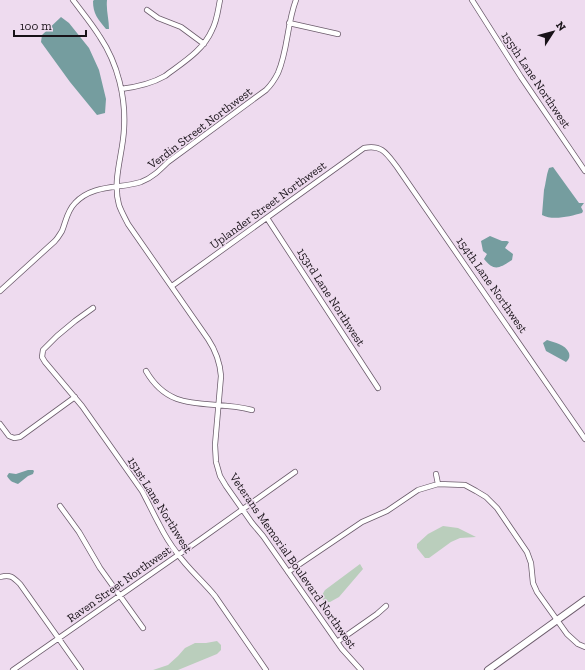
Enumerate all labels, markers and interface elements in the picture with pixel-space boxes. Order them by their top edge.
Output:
scale bar [14,12,86,38]
north arrow [533,12,573,52]
text: 100 m [20,19,52,33]
text: N [553,19,569,34]
street label: 155th Lane Northwest [498,29,574,131]
street label: Verdin Street Northwest [144,84,255,172]
street label: Uplander Street Northwest [207,158,329,252]
street label: 154th Lane Northwest [454,234,531,336]
street label: 153rd Lane Northwest [294,246,368,349]
street label: 151st Lane Northwest [125,454,196,556]
street label: Veterans Memorial Boulevard Northwest [226,470,360,652]
street label: Raven Street Northwest [64,543,174,625]

